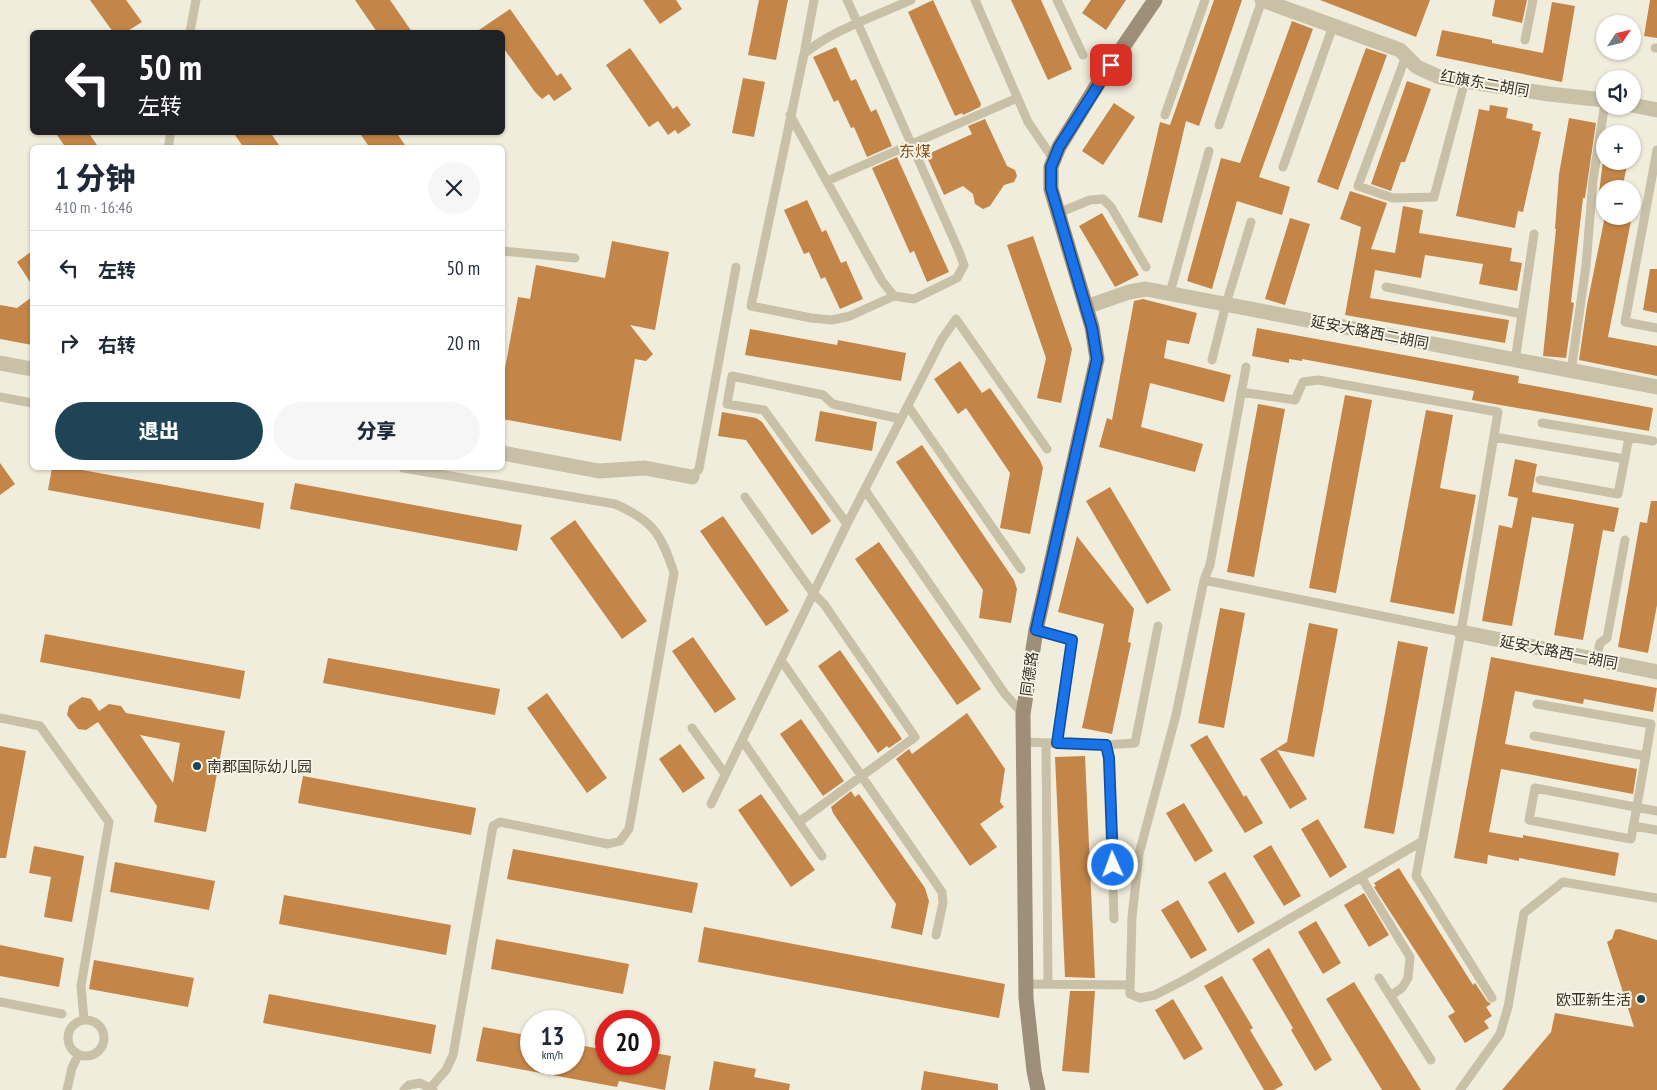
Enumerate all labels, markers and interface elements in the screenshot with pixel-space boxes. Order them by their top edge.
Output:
north arrow [1596,15,1641,60]
map controls [1596,15,1641,225]
text: 50 m [138,44,202,90]
pin [1090,44,1132,86]
icon: left [55,50,120,115]
icon: arrive [1097,51,1125,79]
street label: 红旗东二胡同 [1439,66,1531,100]
button: sound [1596,70,1641,115]
text: 左转 [138,92,182,120]
button: + [1596,125,1641,170]
district label: 东煤 [899,141,931,161]
text: 1 分钟 [55,158,136,197]
button: close [428,162,480,214]
button: − [1596,180,1641,225]
text: 410 m · 16:46 [55,197,133,217]
icon: left [55,254,83,282]
text: 50 m [447,256,480,280]
text: 左转 [98,258,136,282]
street label: 延安大路西二胡同 [1309,311,1431,353]
icon: right [55,329,83,357]
text: 20 m [447,331,480,355]
text: 右转 [98,333,136,357]
button: 退出 [55,402,263,460]
button: 分享 [273,402,480,460]
street label: 延安大路西一胡同 [1498,631,1620,673]
street label: 同德路 [1016,650,1042,698]
place label: 南郡国际幼儿园 [207,757,312,776]
marker: 南郡国际幼儿园 [191,760,203,772]
position arrow [1086,838,1138,890]
place label: 欧亚新生活 [1556,990,1631,1009]
marker: 欧亚新生活 [1635,993,1647,1005]
speed limit sign: 20 [595,1010,660,1075]
text: 13 [541,1020,564,1052]
text: km/h [542,1047,563,1062]

